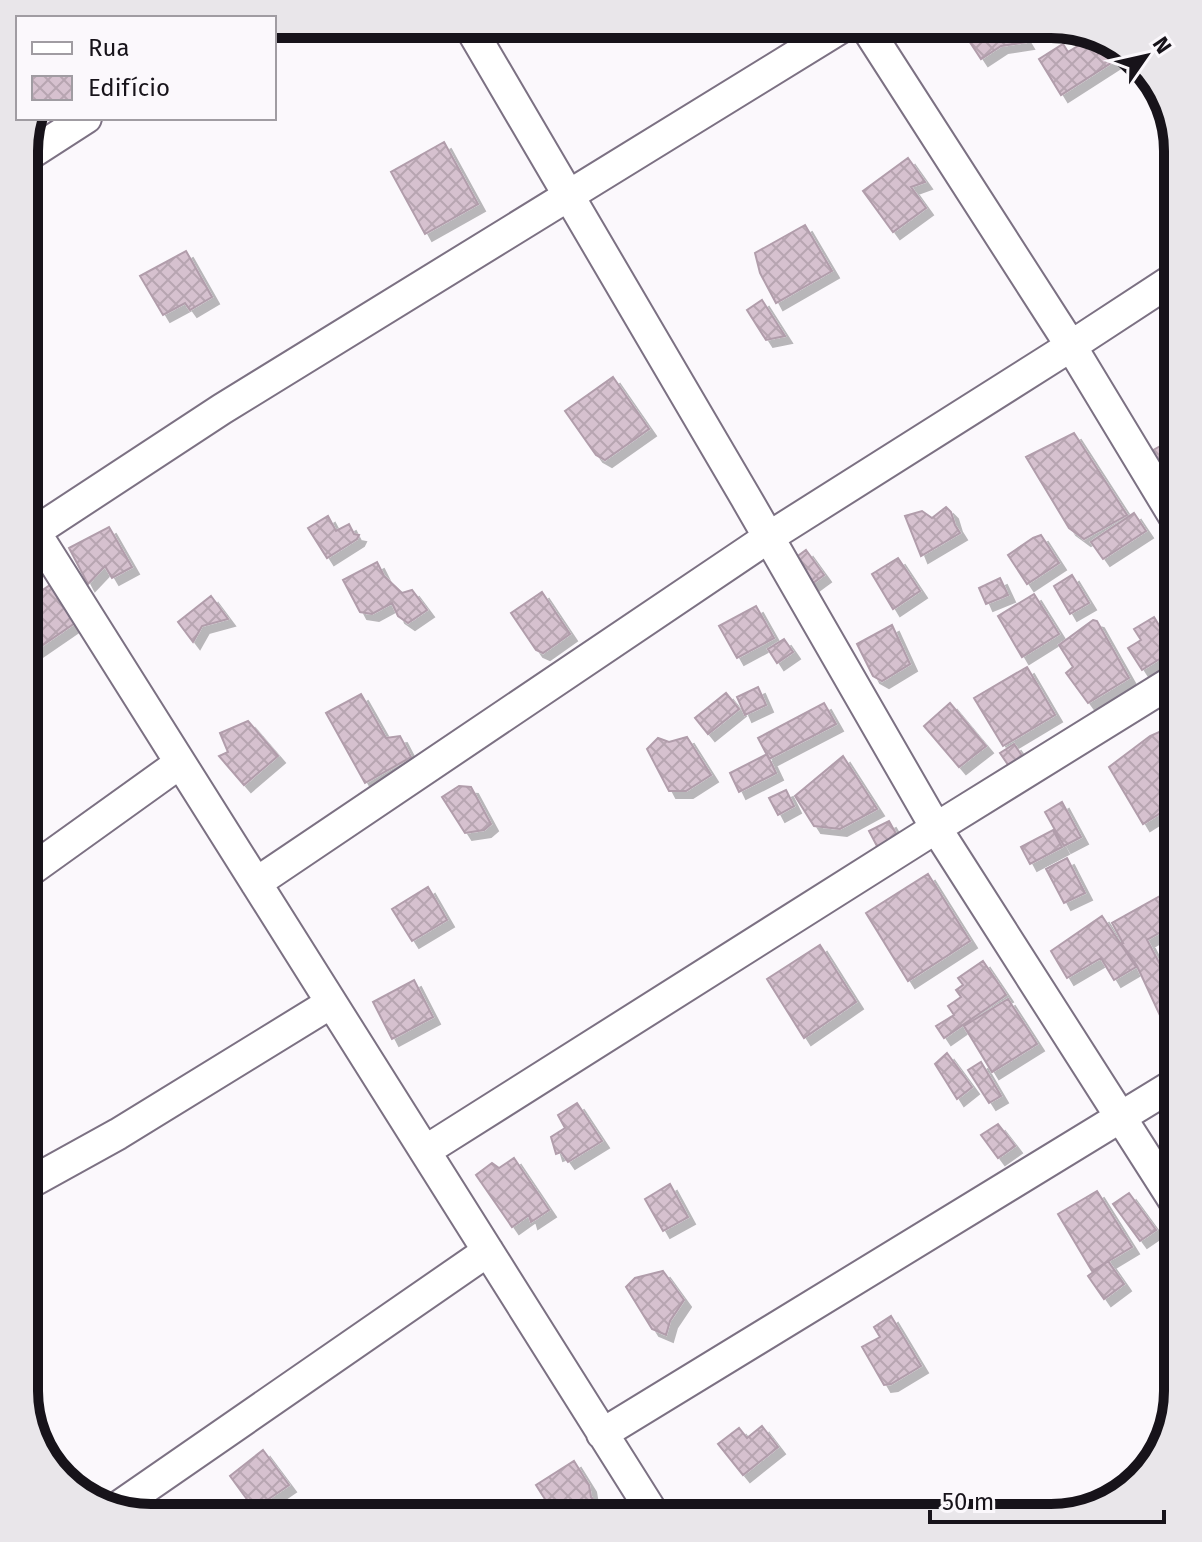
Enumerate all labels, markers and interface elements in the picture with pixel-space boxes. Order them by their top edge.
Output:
legend [16,16,276,120]
north arrow [1106,16,1186,96]
text: N [1147,31,1177,59]
text: Rua [88,34,130,62]
text: Edifício [88,74,170,102]
scale bar [930,1474,1164,1524]
text: 50 m [942,1488,994,1516]

